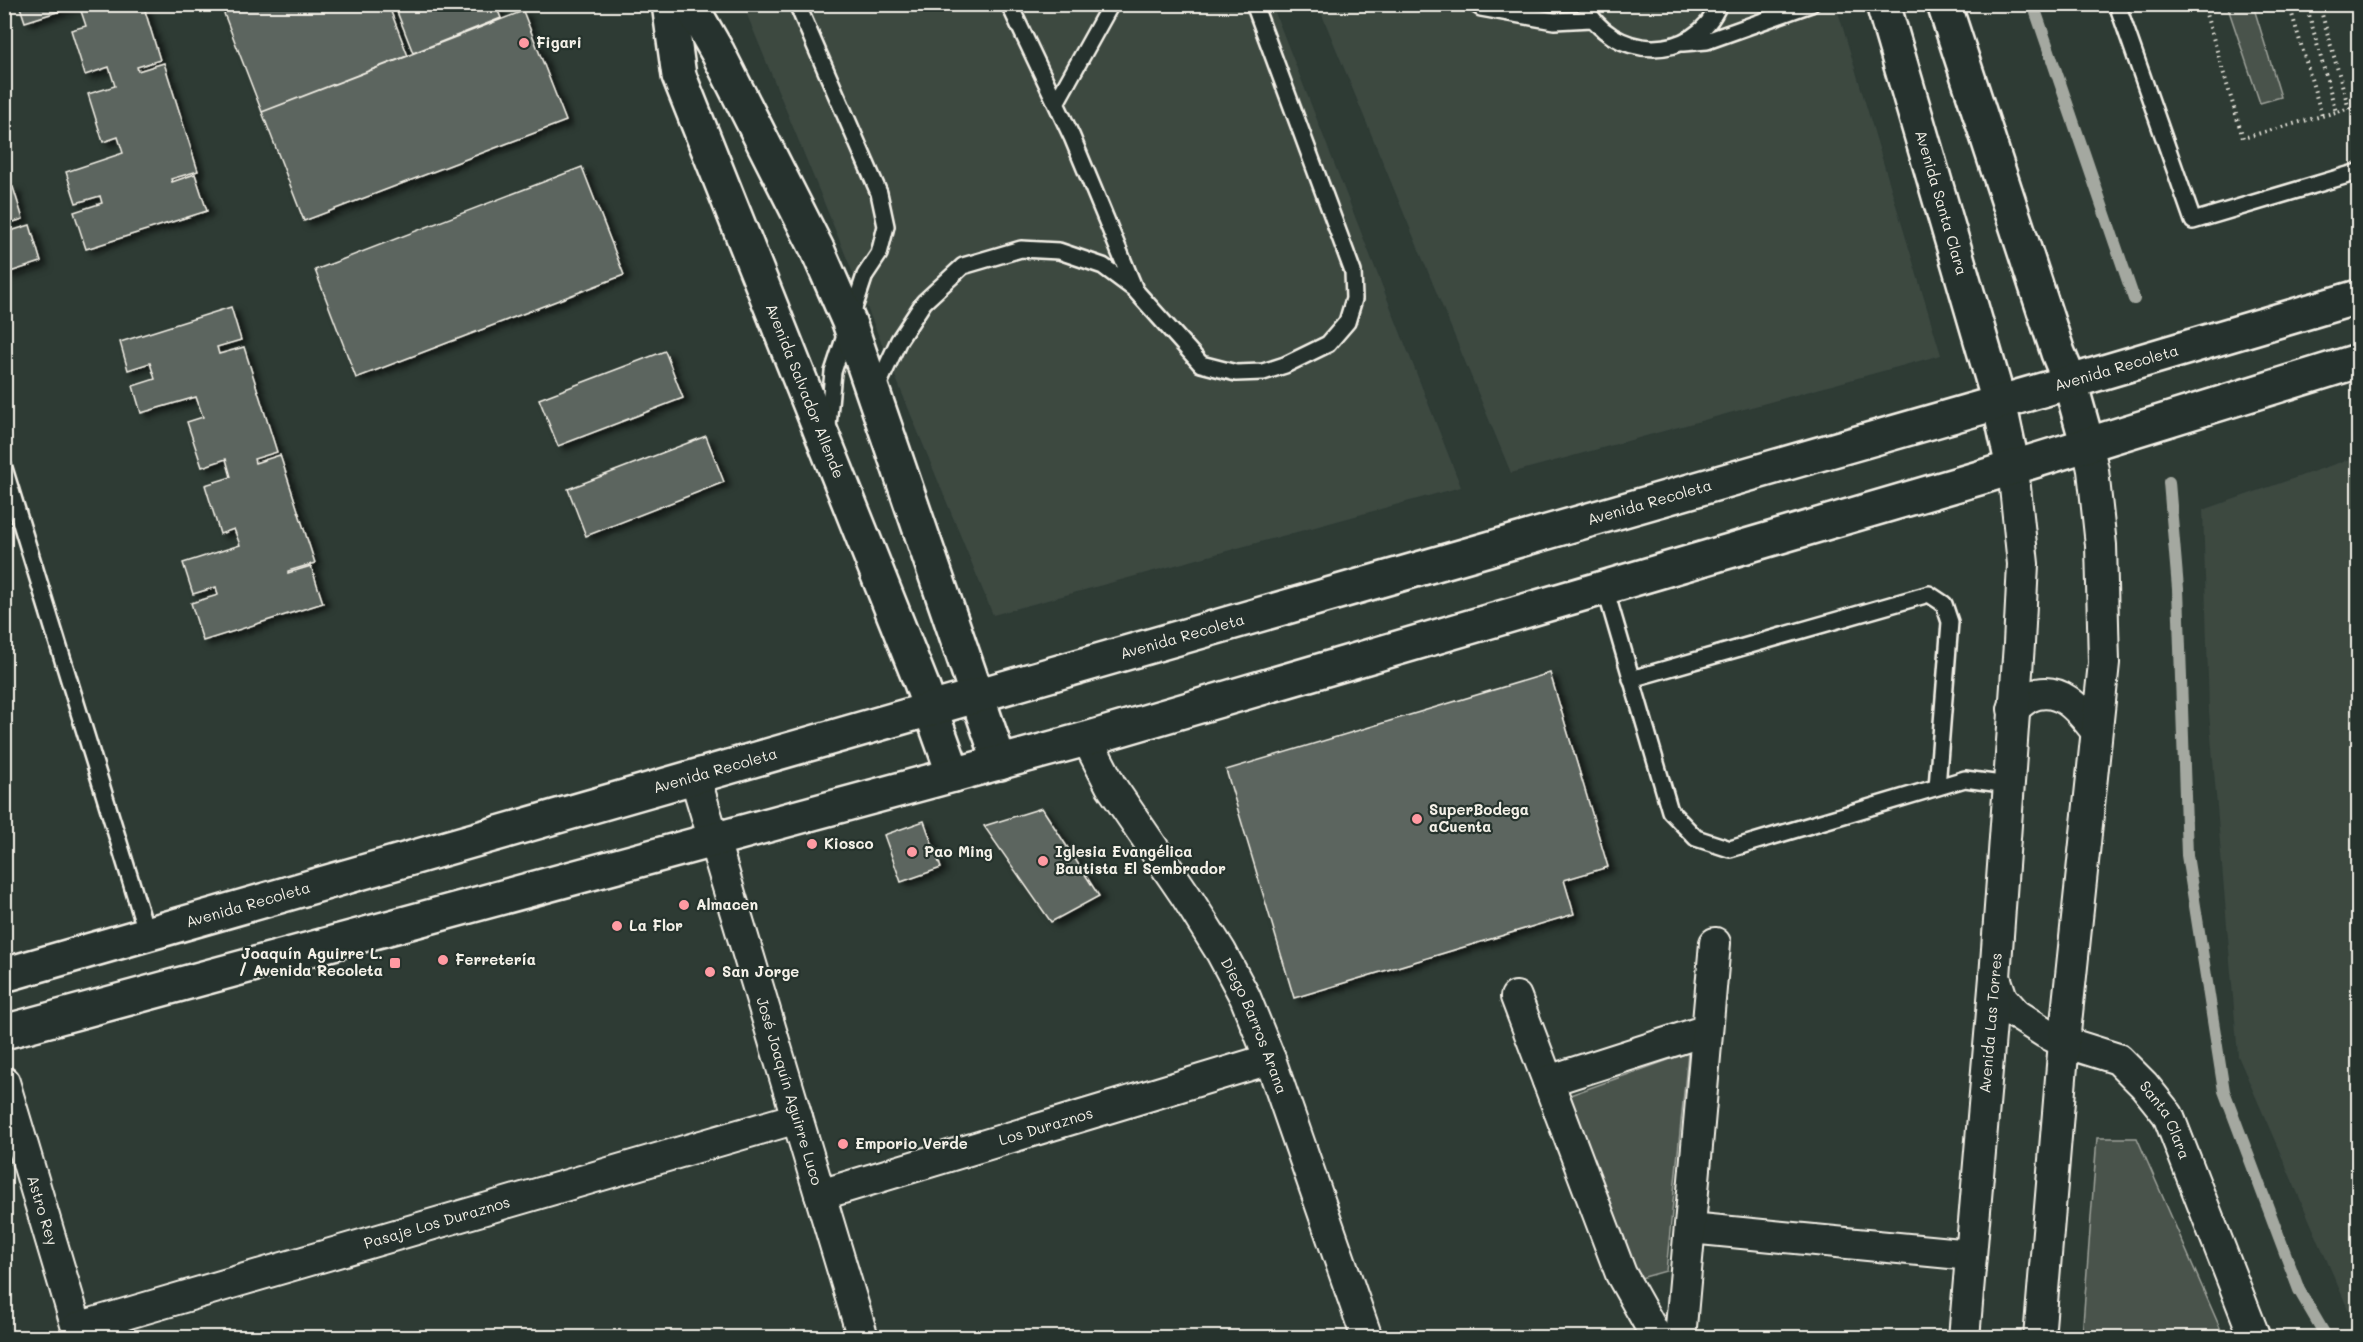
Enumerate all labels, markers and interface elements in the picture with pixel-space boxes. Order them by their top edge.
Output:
place label: Figari [536,32,582,52]
marker: Figari [517,36,531,50]
street label: Avenida Santa Clara [1911,127,1973,277]
street label: Avenida Salvador Allende [762,300,849,481]
street label: Avenida Recoleta [2052,340,2181,395]
street label: Avenida Recoleta [1585,474,1714,529]
street label: Avenida Recoleta [1118,608,1247,663]
street label: Avenida Recoleta [651,743,779,797]
place label: SuperBodega aCuenta [1429,799,1529,836]
marker: SuperBodega aCuenta [1410,812,1424,826]
place label: Kiosco [824,833,874,853]
marker: Kiosco [805,837,819,851]
place label: Pao Ming [924,841,993,861]
place label: Iglesia Evangélica Bautista El Sembrador [1055,841,1226,878]
marker: Pao Ming [905,845,919,859]
marker: Iglesia Evangélica Bautista El Sembrador [1036,854,1050,868]
street label: Avenida Recoleta [183,877,312,931]
place label: Almacen [696,894,758,914]
marker: Almacen [677,898,691,912]
place label: La Flor [629,915,683,935]
marker: La Flor [610,919,624,933]
place label: Joaquín Aguirre L. / Avenida Recoleta [239,943,383,980]
place label: Ferretería [455,949,536,969]
street label: Avenida Las Torres [1974,952,2006,1094]
marker: Ferretería [436,953,450,967]
street label: Diego Barros Arana [1217,954,1292,1096]
marker: Joaquín Aguirre L. / Avenida Recoleta [388,956,402,970]
place label: San Jorge [722,961,799,981]
marker: San Jorge [703,965,717,979]
street label: José Joaquín Aguirre Luco [752,994,828,1188]
street label: Santa Clara [2136,1076,2195,1162]
street label: Los Duraznos [996,1102,1095,1149]
place label: Emporio Verde [855,1133,968,1153]
marker: Emporio Verde [836,1137,850,1151]
street label: Astro Rey [23,1173,63,1248]
street label: Pasaje Los Duraznos [361,1191,512,1253]

